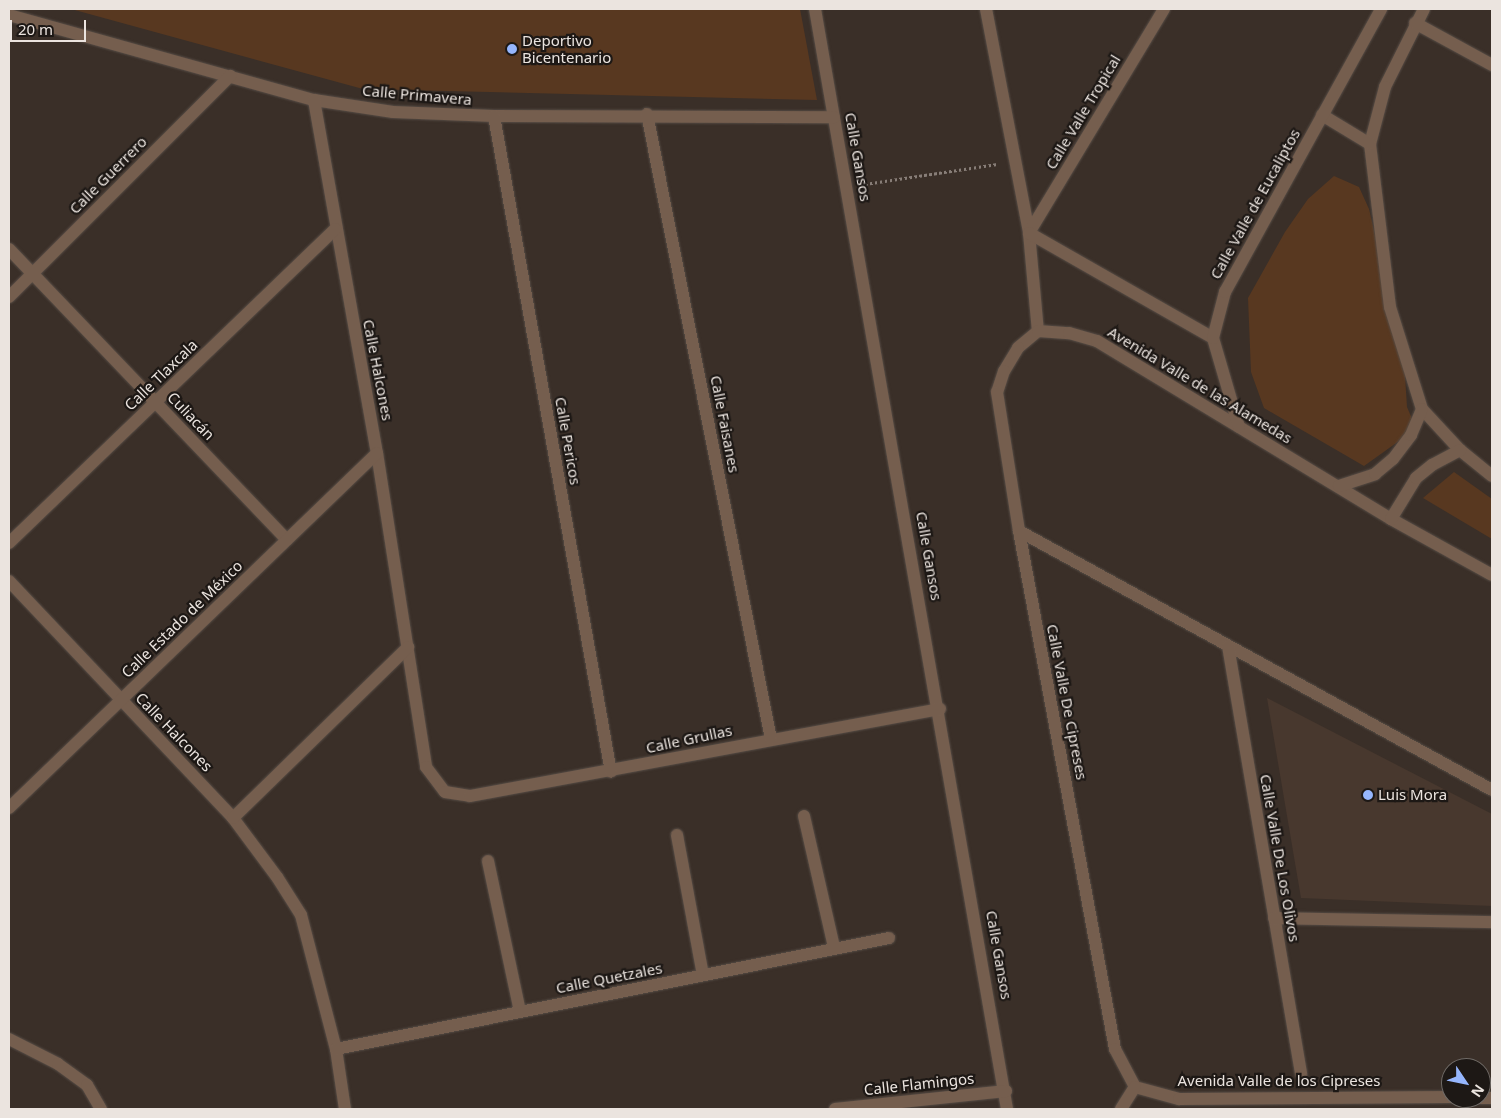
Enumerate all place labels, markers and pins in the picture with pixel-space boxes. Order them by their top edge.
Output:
place label: Deportivo Bicentenario [522,31,611,66]
marker: Deportivo Bicentenario [506,43,518,55]
place label: Luis Mora [1378,786,1447,804]
marker: Luis Mora [1362,789,1374,801]

